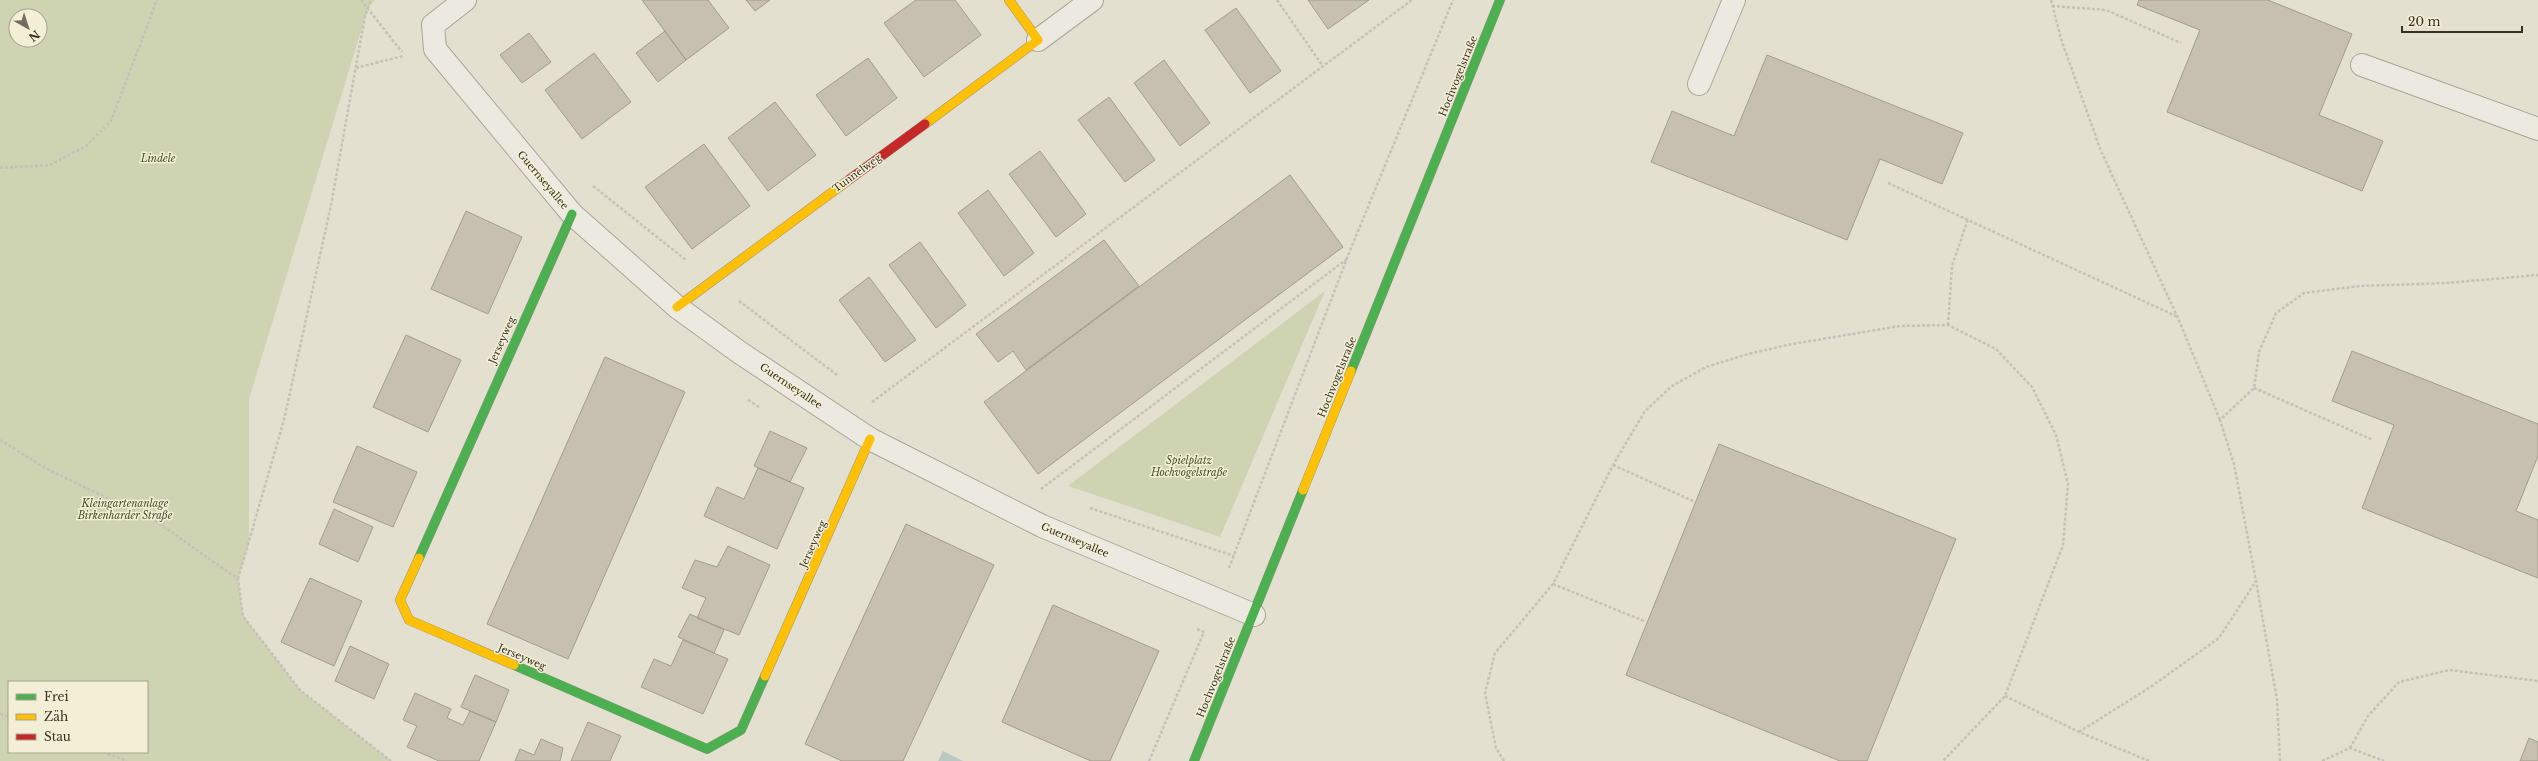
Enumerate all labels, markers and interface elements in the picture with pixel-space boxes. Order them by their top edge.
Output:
north arrow [8,8,48,48]
scale bar [2402,8,2522,34]
text: 20 m [2408,14,2440,29]
text: N [25,27,43,45]
street label: Hochvogelstraße [1436,33,1480,118]
street label: Guernseyallee [515,148,572,212]
street label: Tunnelweg [830,150,885,195]
park label: Lindele [140,152,176,165]
street label: Jerseyweg [485,313,519,368]
street label: Hochvogelstraße [1315,334,1359,419]
street label: Guernseyallee [757,360,825,412]
park label: Spielplatz Hochvogelstraße [1150,454,1228,479]
park label: Kleingartenanlage Birkenharder Straße [77,497,173,522]
street label: Jerseyweg [796,517,830,572]
street label: Guernseyallee [1039,520,1111,560]
street label: Hochvogelstraße [1194,634,1238,719]
street label: Jerseyweg [494,640,549,673]
legend [8,681,148,753]
text: Frei [44,689,69,704]
text: Zäh [44,709,68,724]
text: Stau [44,729,71,744]

